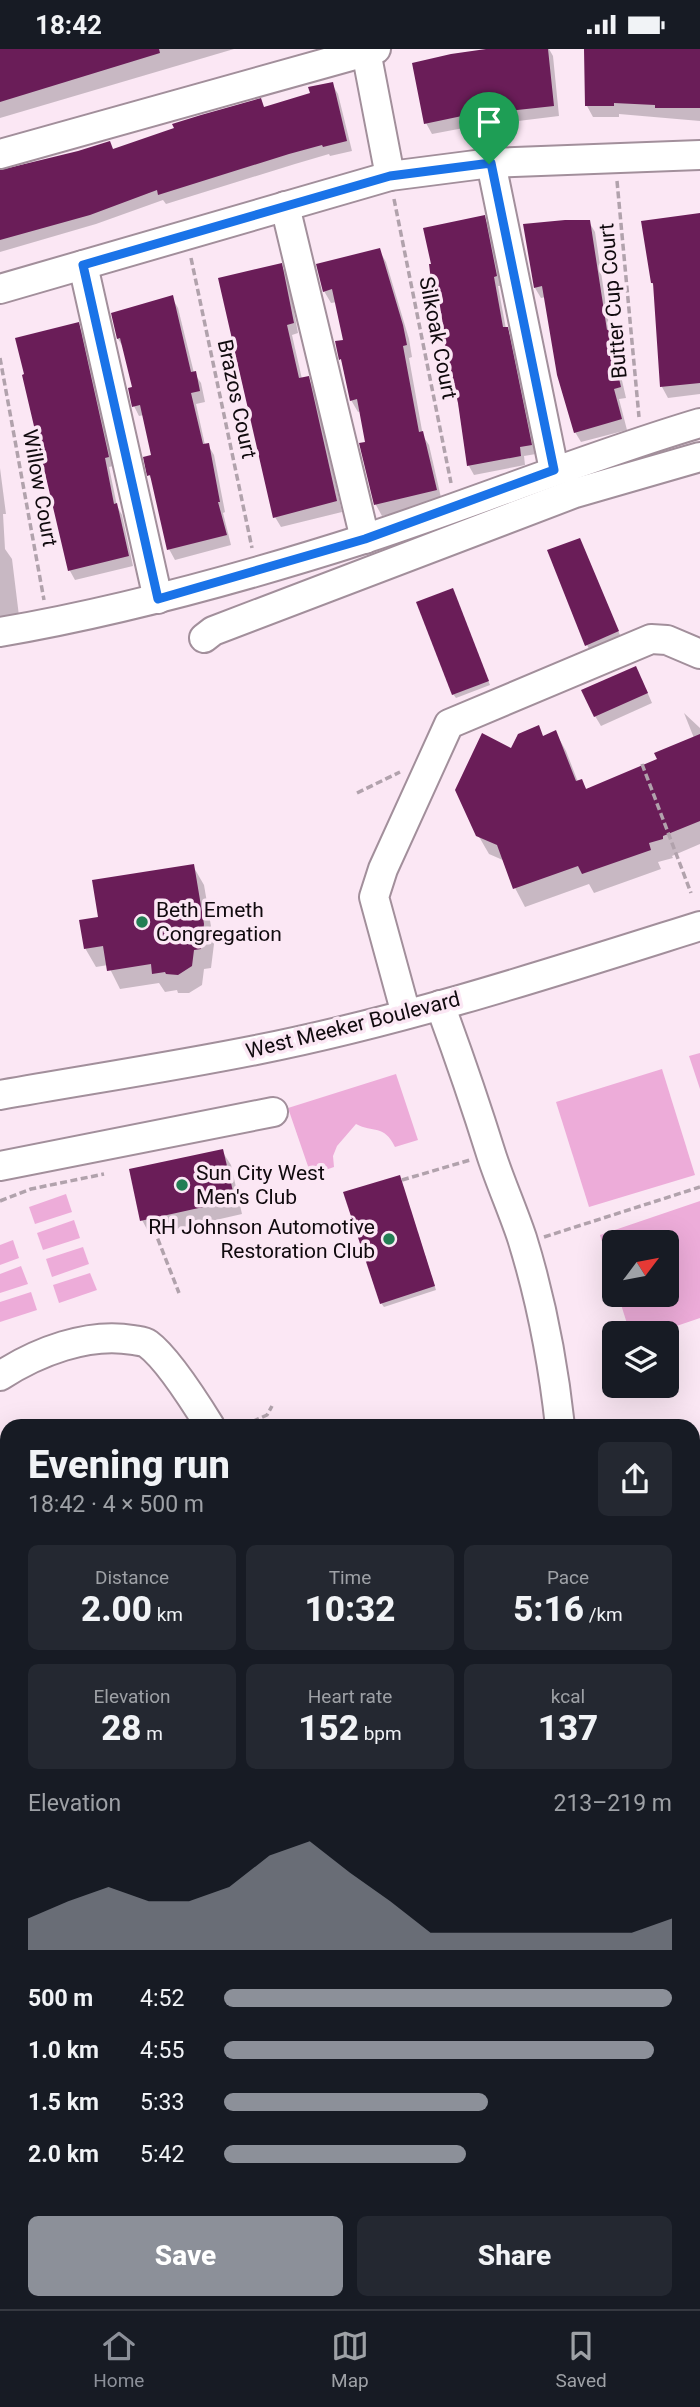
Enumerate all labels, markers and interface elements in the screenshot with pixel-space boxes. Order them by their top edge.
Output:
text: 18:42 [35,10,102,40]
pin [459,92,519,164]
icon: arrive [470,103,508,141]
street label: Butter Cup Court [594,222,632,380]
street label: Silkoak Court [414,275,462,401]
street label: Brazos Court [213,337,261,461]
street label: Willow Court [18,427,62,549]
place label: Beth Emeth Congregation [156,898,282,946]
marker: Beth Emeth Congregation [134,914,150,930]
street label: West Meeker Boulevard [243,987,463,1063]
place label: Sun City West Men's Club [196,1161,325,1209]
marker: Sun City West Men's Club [174,1177,190,1193]
place label: RH Johnson Automotive Restoration Club [148,1215,375,1263]
north arrow [602,1230,679,1307]
map controls [602,1230,679,1398]
marker: RH Johnson Automotive Restoration Club [381,1231,397,1247]
button: layers [602,1321,679,1398]
button: share [598,1442,672,1516]
text: Evening run [28,1443,230,1487]
text: 18:42 · 4 × 500 m [28,1491,204,1518]
text: Distance [95,1566,169,1589]
text: Time [329,1566,371,1589]
text: Pace [547,1566,589,1589]
text: 2.00 [81,1589,152,1630]
text: 10:32 [305,1589,395,1630]
text: 5:16 [513,1589,584,1630]
text: km [152,1603,183,1626]
text: /km [584,1603,623,1626]
text: Elevation [94,1685,170,1708]
text: Heart rate [308,1685,392,1708]
text: kcal [551,1685,585,1708]
text: 28 [101,1708,142,1749]
text: 152 [298,1708,359,1749]
text: 137 [538,1708,598,1749]
text: m [142,1722,163,1745]
text: bpm [359,1722,402,1745]
text: Elevation [28,1790,121,1817]
text: 213–219 m [553,1790,672,1817]
text: 500 m [28,1985,93,2012]
text: 4:52 [140,1985,184,2012]
text: 1.0 km [28,2037,99,2064]
text: 4:55 [140,2037,184,2064]
text: 1.5 km [28,2089,99,2116]
text: 5:33 [140,2089,184,2116]
text: 2.0 km [28,2141,99,2168]
text: 5:42 [140,2141,184,2168]
button: Save [28,2216,343,2296]
button: Share [357,2216,672,2296]
tab: Home [93,2327,144,2392]
tab: Map [331,2327,369,2392]
tab: Saved [555,2327,607,2392]

